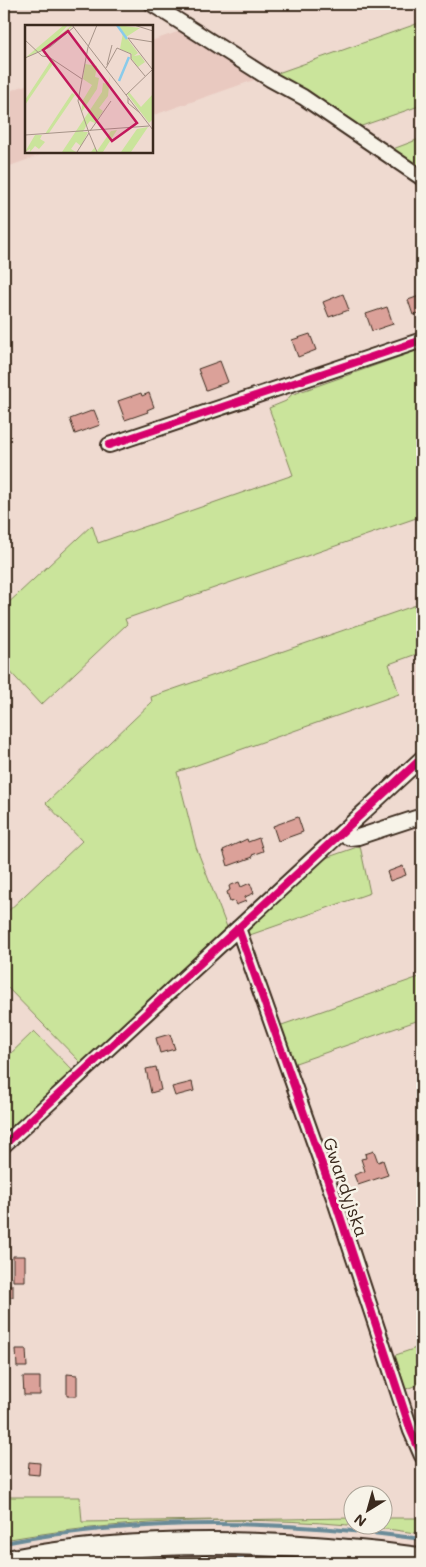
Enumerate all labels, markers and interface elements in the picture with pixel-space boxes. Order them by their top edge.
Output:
inset map [25,25,152,152]
street label: Gwardyjska [318,1134,374,1240]
north arrow [344,1484,394,1534]
text: N [350,1510,370,1532]

